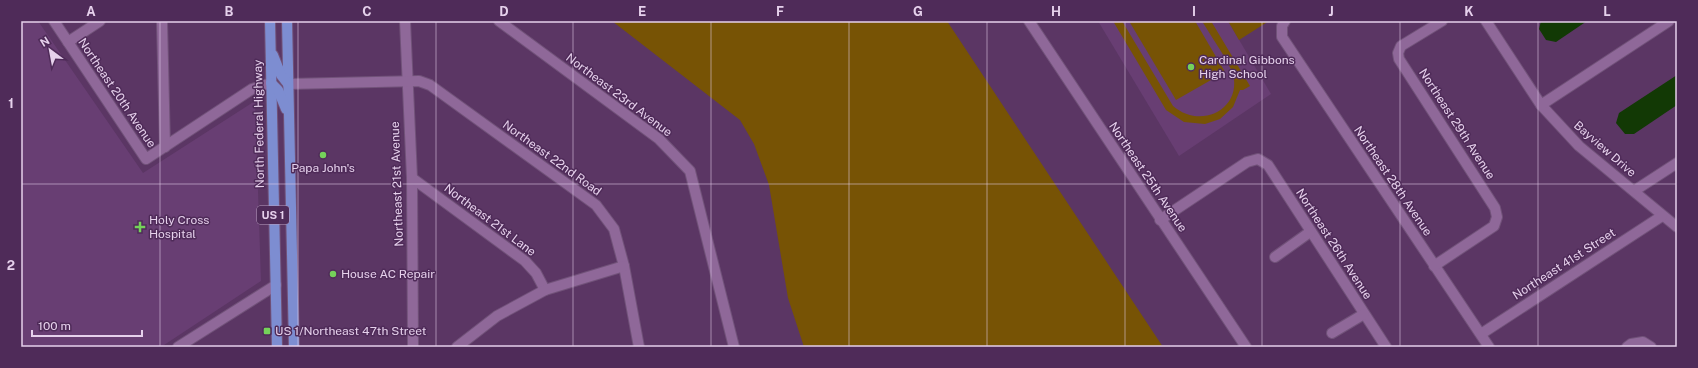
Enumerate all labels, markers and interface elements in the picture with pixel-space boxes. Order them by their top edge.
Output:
text: A [86,4,96,19]
text: B [225,4,234,19]
text: C [362,4,372,19]
text: D [499,4,509,19]
text: E [638,4,646,19]
text: F [776,4,784,19]
text: G [913,4,923,19]
text: H [1051,4,1061,19]
text: I [1192,4,1196,19]
text: J [1328,4,1334,19]
text: K [1464,4,1474,19]
text: L [1603,4,1611,19]
north arrow [30,30,70,70]
text: N [38,34,52,49]
street label: Northeast 20th Avenue [75,36,159,151]
street label: Northeast 23rd Avenue [563,51,675,140]
place label: Cardinal Gibbons High School [1199,53,1295,81]
street label: North Federal Highway [251,59,267,188]
marker: Cardinal Gibbons High School [1186,62,1196,72]
street label: Northeast 29th Avenue [1416,66,1498,182]
text: 1 [8,96,14,111]
street label: Northeast 22nd Road [500,118,604,198]
street label: Bayview Drive [1571,118,1639,180]
street label: Northeast 25th Avenue [1106,120,1190,235]
street label: Northeast 21st Avenue [388,121,406,247]
street label: Northeast 28th Avenue [1351,123,1435,239]
marker: Papa John's [318,150,328,160]
place label: Papa John's [291,161,355,175]
street label: Northeast 21st Lane [441,181,539,259]
street label: Northeast 26th Avenue [1293,186,1375,302]
road number: US 1 [257,206,289,224]
place label: Holy Cross Hospital [149,213,209,241]
marker: Holy Cross Hospital [134,221,146,233]
street label: Northeast 41st Street [1510,225,1618,302]
text: 2 [7,258,15,273]
place label: House AC Repair [341,267,435,281]
marker: House AC Repair [328,269,338,279]
scale bar [32,312,142,338]
text: 100 m [38,319,71,333]
place label: US 1/Northeast 47th Street [275,324,427,338]
marker: US 1/Northeast 47th Street [262,326,272,336]

